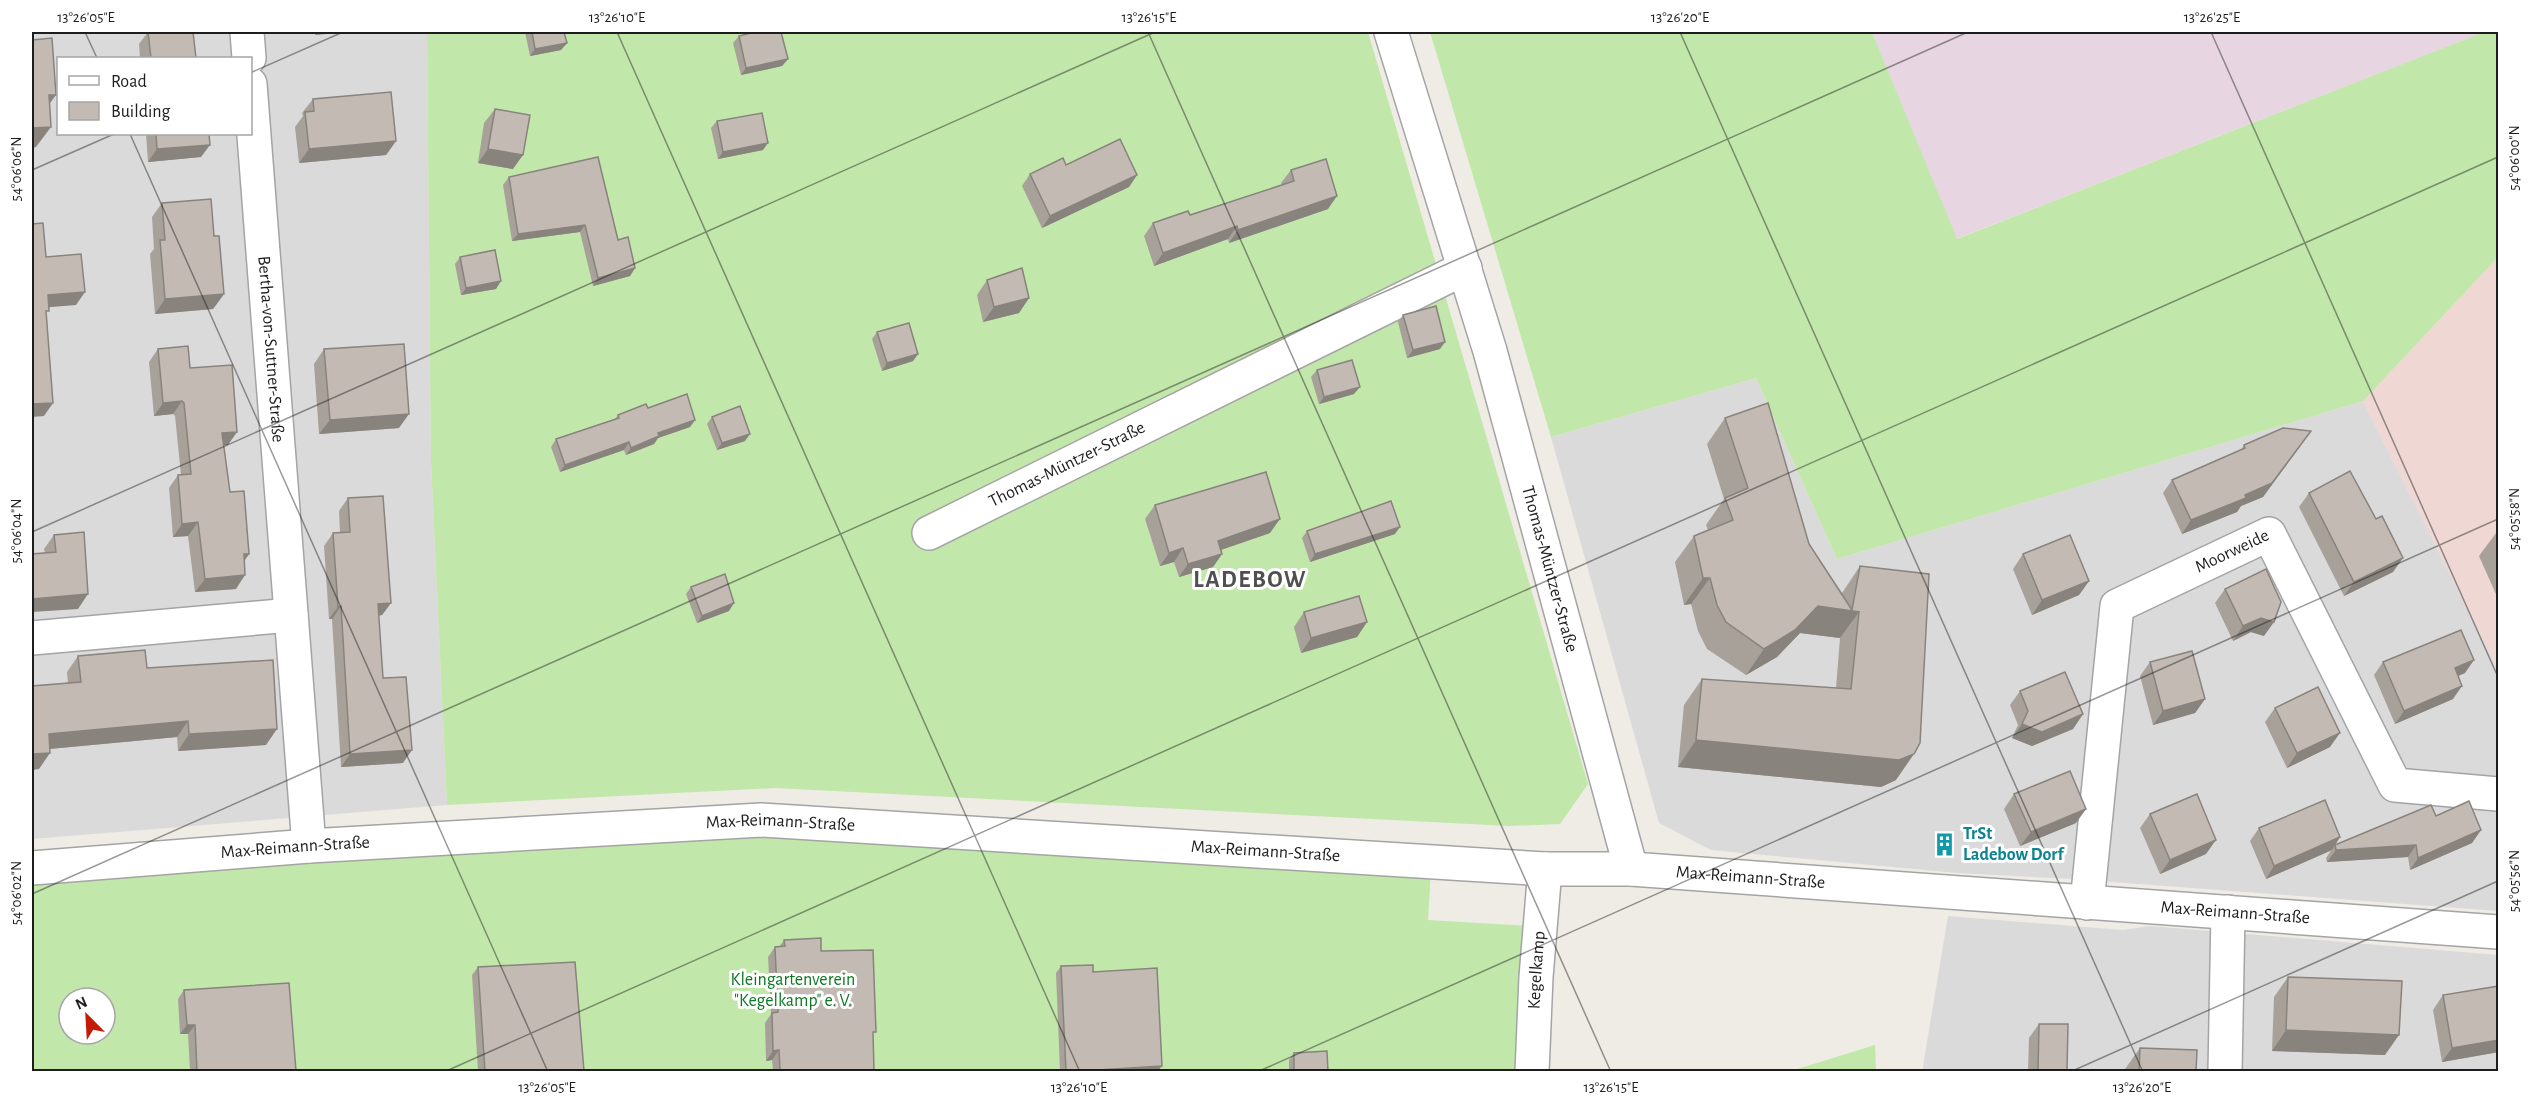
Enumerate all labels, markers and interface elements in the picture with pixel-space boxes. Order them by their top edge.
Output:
text: 13°26'05"E [57,10,115,25]
text: 13°26'10"E [589,10,645,25]
text: 13°26'15"E [1122,10,1176,25]
text: 13°26'20"E [1651,10,1709,25]
text: 13°26'25"E [2184,10,2240,25]
legend [57,57,252,135]
text: Road [111,73,147,91]
text: Building [111,103,171,121]
text: 54°06'00"N [2507,125,2522,191]
text: 54°06'06"N [9,137,24,201]
street label: Bertha-von-Suttner-Straße [254,255,287,443]
street label: Thomas-Müntzer-Straße [986,419,1148,511]
street label: Thomas-Müntzer-Straße [1518,484,1581,654]
text: 54°05'58"N [2507,488,2522,550]
text: 54°06'04"N [9,499,24,563]
street label: Moorweide [2192,526,2272,577]
district label: LADEBOW [1193,568,1307,592]
street label: Max-Reimann-Straße [705,811,856,835]
place label: TrSt Ladebow Dorf [1963,825,2065,864]
building icon: TrSt Ladebow Dorf [1932,831,1958,857]
street label: Max-Reimann-Straße [220,834,370,862]
street label: Max-Reimann-Straße [1190,838,1341,865]
text: 54°05'56"N [2507,850,2522,912]
text: 54°06'02"N [9,861,24,925]
street label: Max-Reimann-Straße [1675,863,1826,892]
street label: Max-Reimann-Straße [2160,899,2311,927]
street label: Kegelkamp [1526,930,1549,1010]
park label: Kleingartenverein "Kegelkamp" e. V. [731,971,855,1010]
north arrow [57,986,117,1046]
text: N [73,994,90,1013]
text: 13°26'05"E [518,1080,576,1095]
text: 13°26'10"E [1051,1080,1107,1095]
text: 13°26'15"E [1584,1080,1638,1095]
text: 13°26'20"E [2113,1080,2171,1095]

